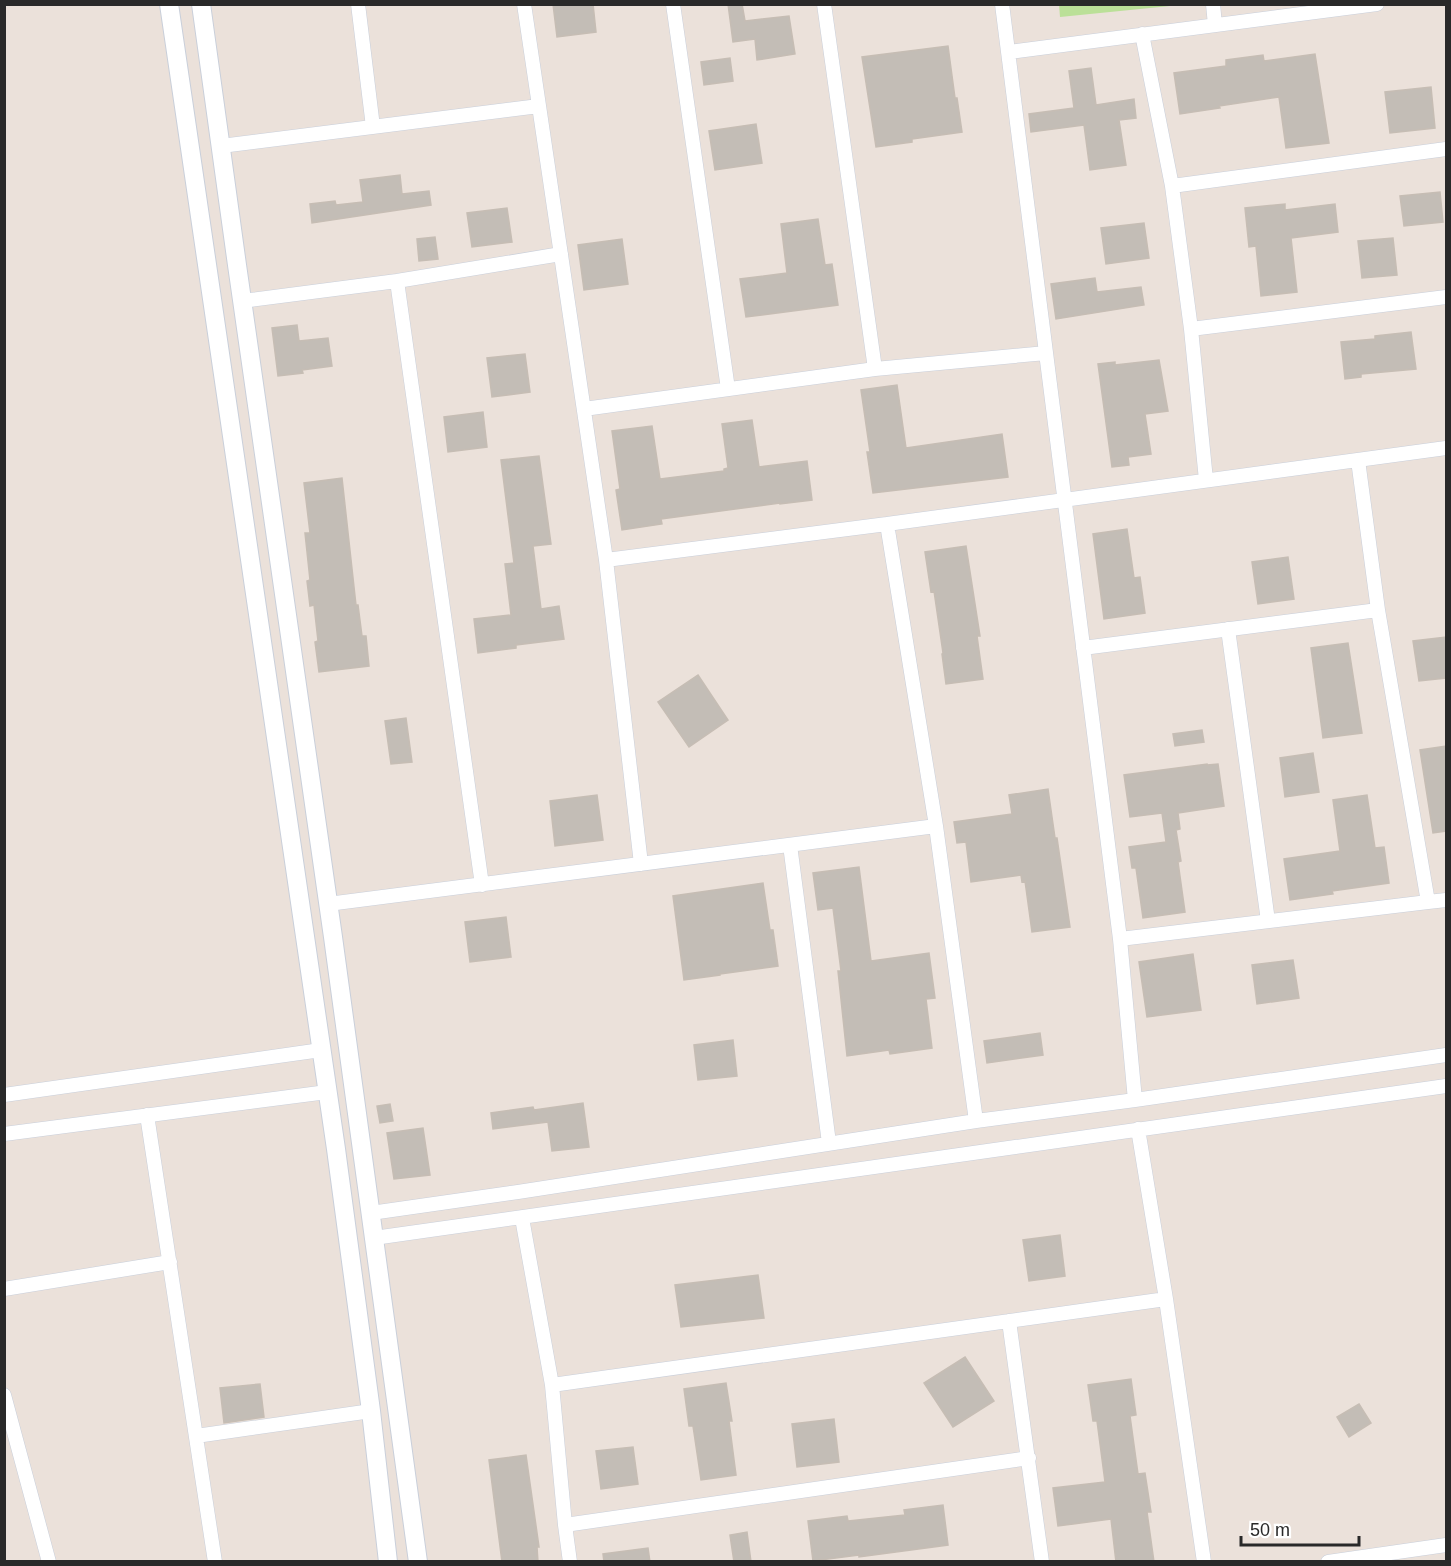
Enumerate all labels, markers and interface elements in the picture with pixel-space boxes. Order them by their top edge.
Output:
scale bar [1241,1509,1360,1547]
text: 50 m [1250,1520,1290,1540]

